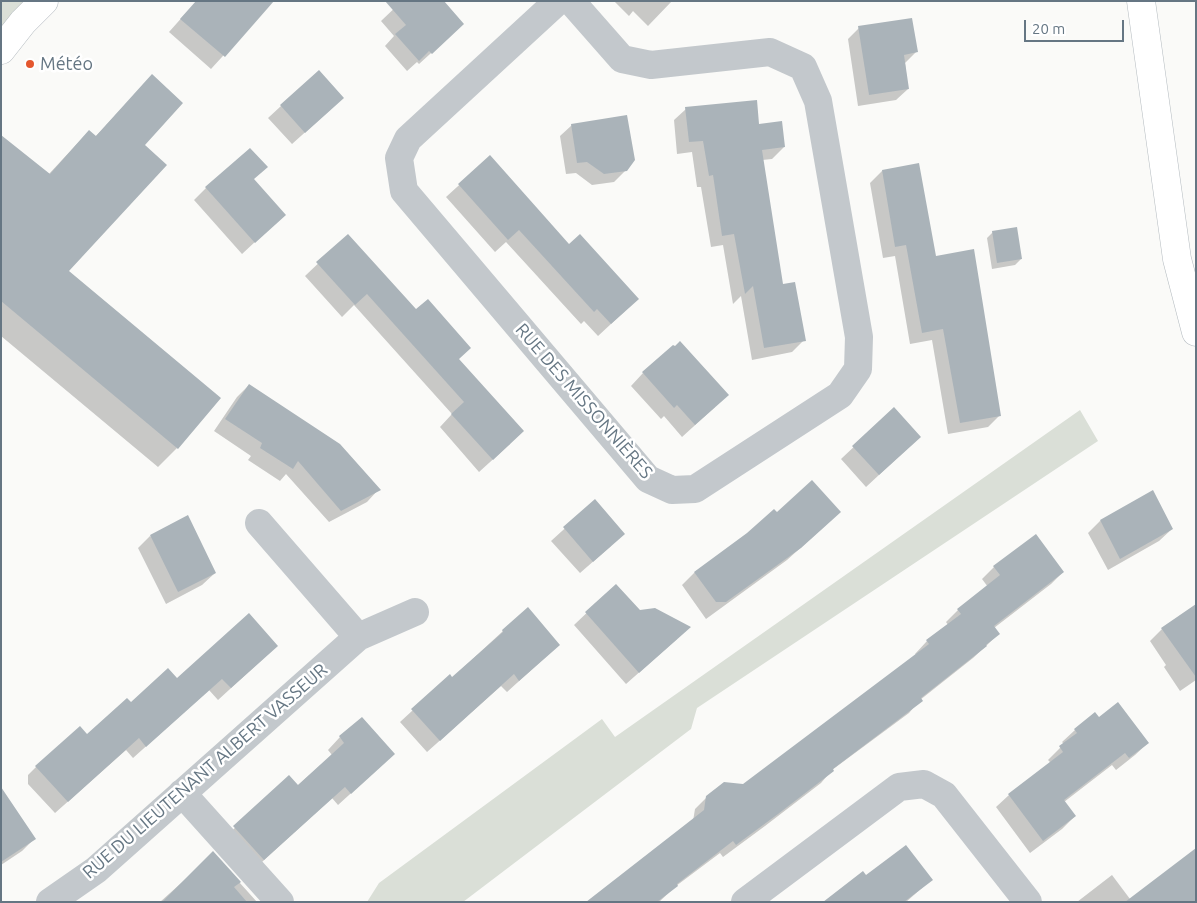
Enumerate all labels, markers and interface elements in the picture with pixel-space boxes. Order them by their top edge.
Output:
scale bar [1027,10,1127,42]
text: 20 m [1032,20,1065,37]
place label: Météo [40,53,93,75]
marker: Météo [24,58,36,70]
street label: RUE DES MISSONNIÈRES [511,319,657,483]
street label: RUE DU LIEUTENANT ALBERT VASSEUR [78,659,332,883]

